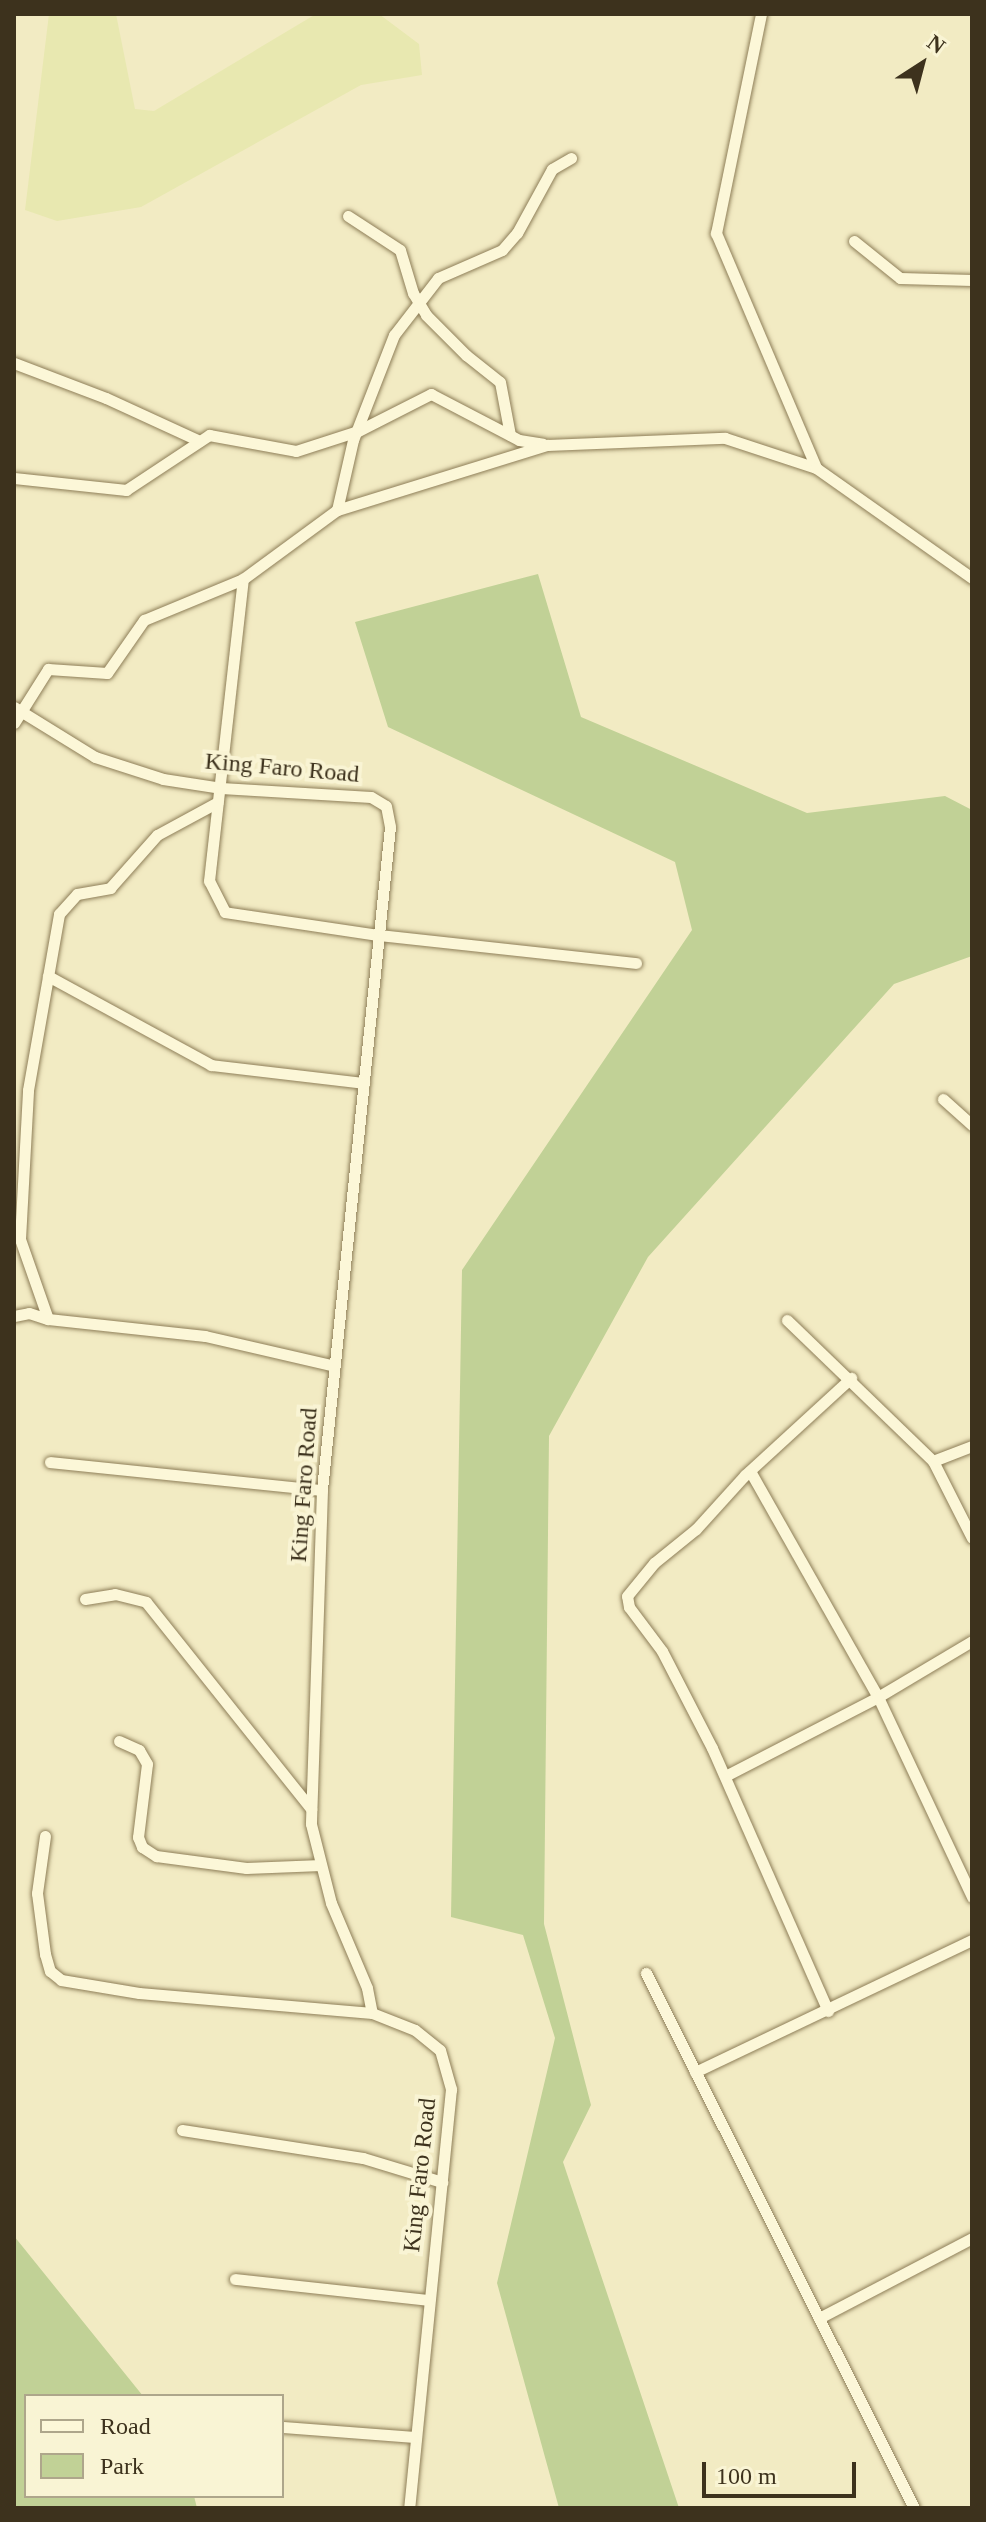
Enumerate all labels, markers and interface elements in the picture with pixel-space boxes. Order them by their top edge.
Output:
north arrow [882,24,962,104]
text: N [923,29,950,59]
street label: King Faro Road [204,747,360,789]
street label: King Faro Road [284,1407,324,1563]
street label: King Faro Road [398,2097,442,2253]
legend [24,2394,284,2498]
text: Road [100,2413,151,2439]
scale bar [706,2446,860,2496]
text: Park [100,2453,144,2479]
text: 100 m [716,2463,777,2489]

